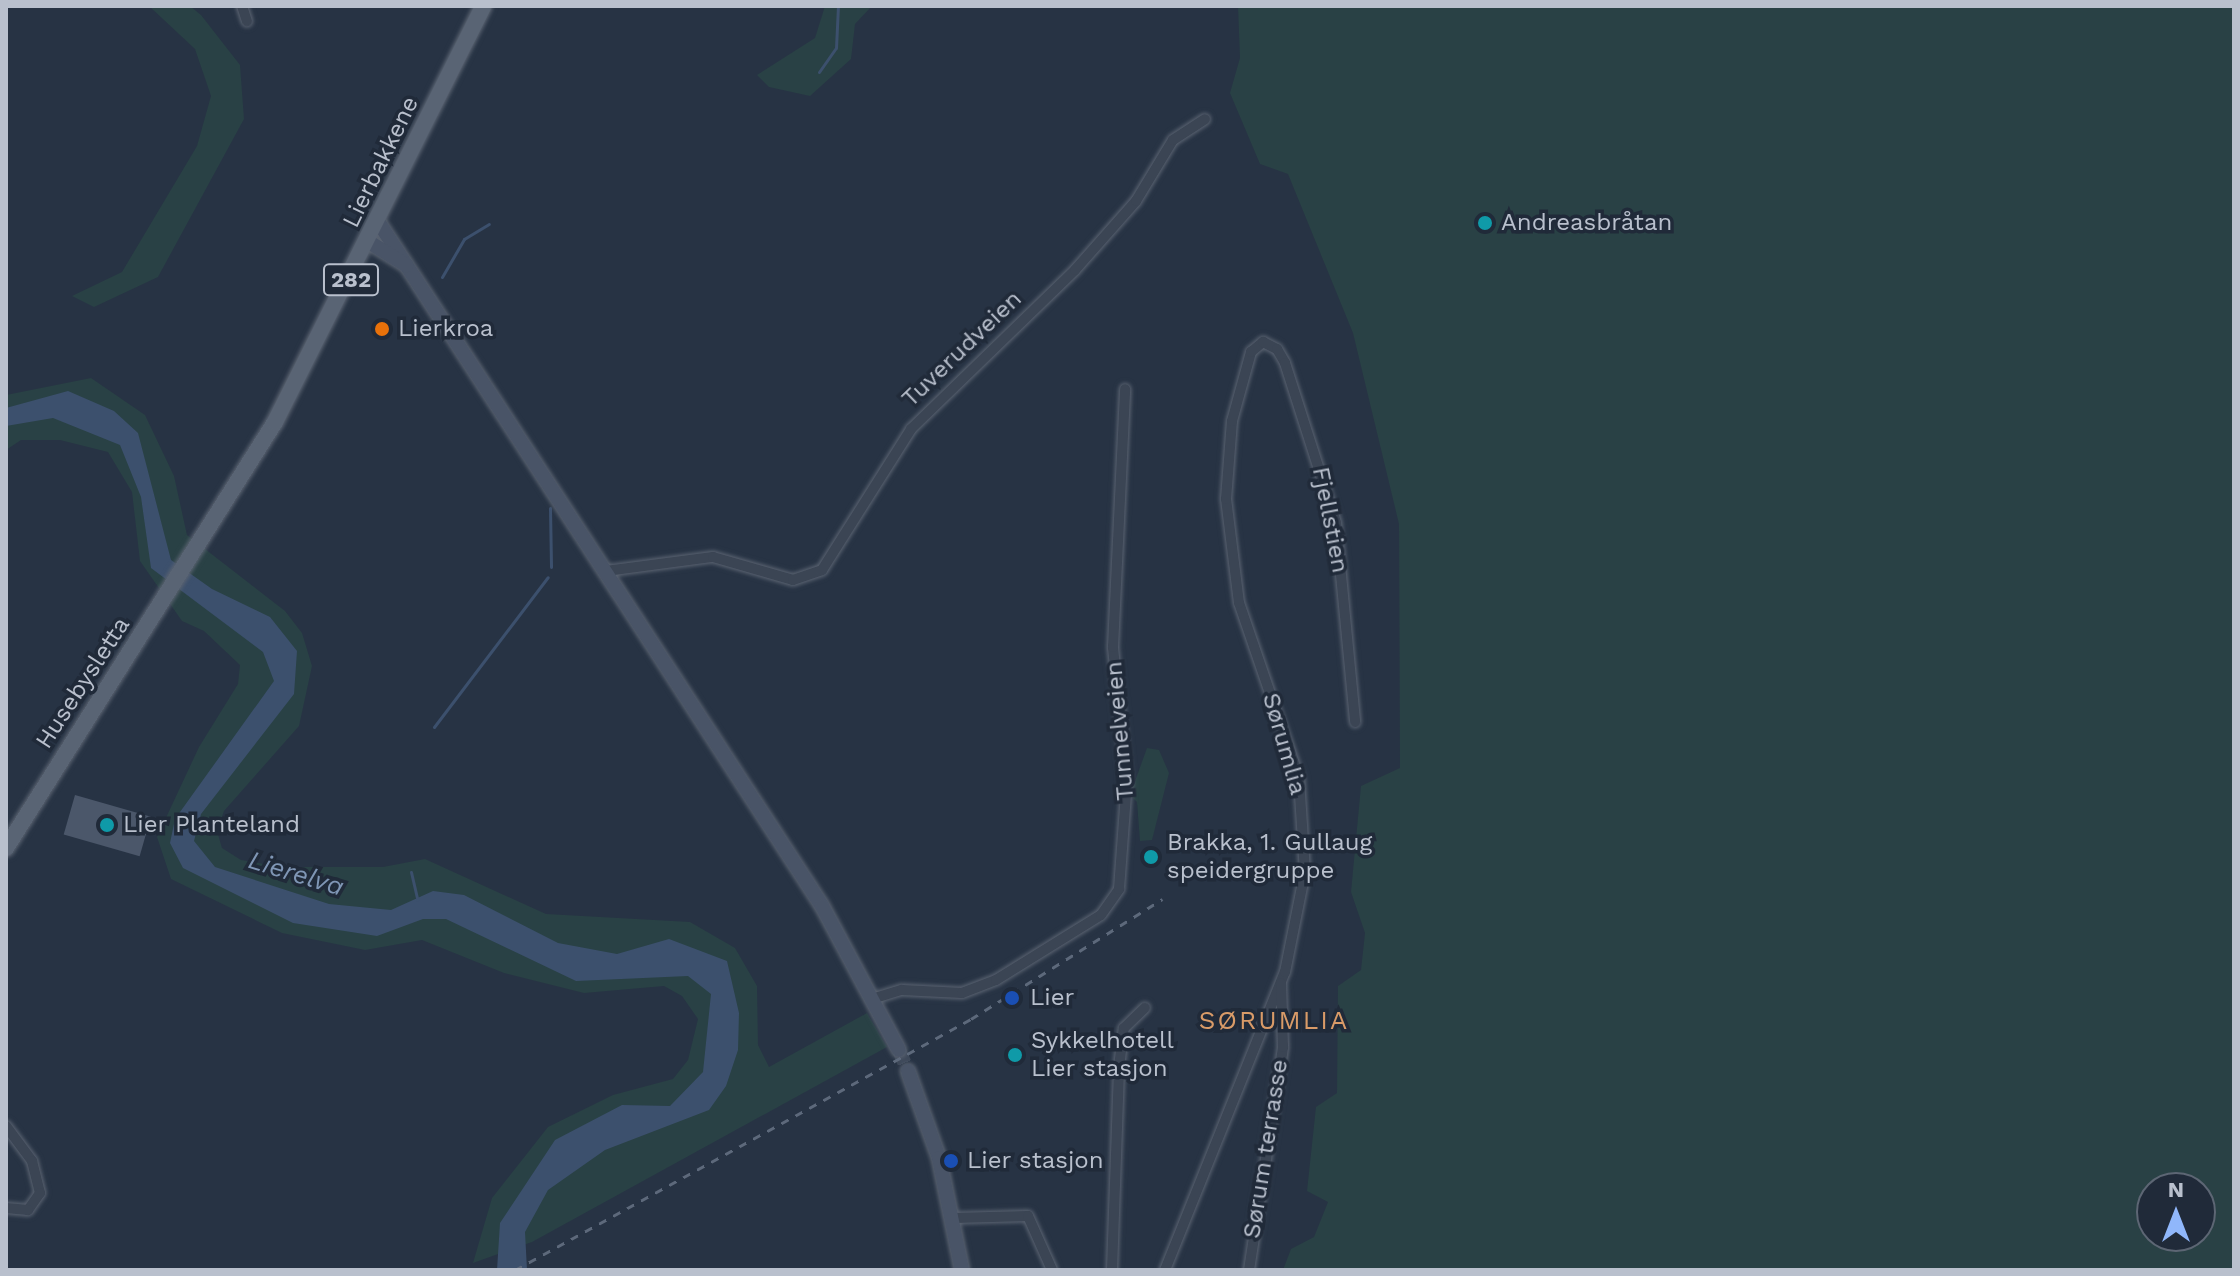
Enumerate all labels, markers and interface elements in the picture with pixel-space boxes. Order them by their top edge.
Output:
street label: Lierbakkene [337,92,425,232]
place label: Andreasbråtan [1501,209,1672,237]
marker: Andreasbråtan [1476,214,1494,232]
road number: 282 [321,262,381,298]
street label: Tuverudveien [896,285,1028,413]
place label: Lierkroa [398,315,493,343]
marker: Lierkroa [373,320,391,338]
street label: Fjellstien [1306,465,1354,575]
street label: Husebysletta [30,612,136,754]
street label: Tunnelveien [1100,660,1140,802]
street label: Sørumlia [1256,690,1312,798]
place label: Lier Planteland [123,811,301,839]
marker: Lier Planteland [98,816,116,834]
place label: Brakka, 1. Gullaug speidergruppe [1167,829,1373,885]
water label: Lierelva [245,845,347,903]
marker: Brakka, 1. Gullaug speidergruppe [1142,848,1160,866]
place label: Lier [1030,984,1074,1012]
marker: Lier [1001,987,1023,1009]
district label: SØRUMLIA [1199,1005,1349,1037]
place label: Sykkelhotell Lier stasjon [1031,1027,1174,1083]
marker: Sykkelhotell Lier stasjon [1006,1046,1024,1064]
street label: Sørum terrasse [1238,1057,1294,1241]
place label: Lier stasjon [967,1147,1104,1175]
marker: Lier stasjon [942,1152,960,1170]
north arrow [2136,1172,2216,1252]
text: N [2168,1177,2184,1202]

